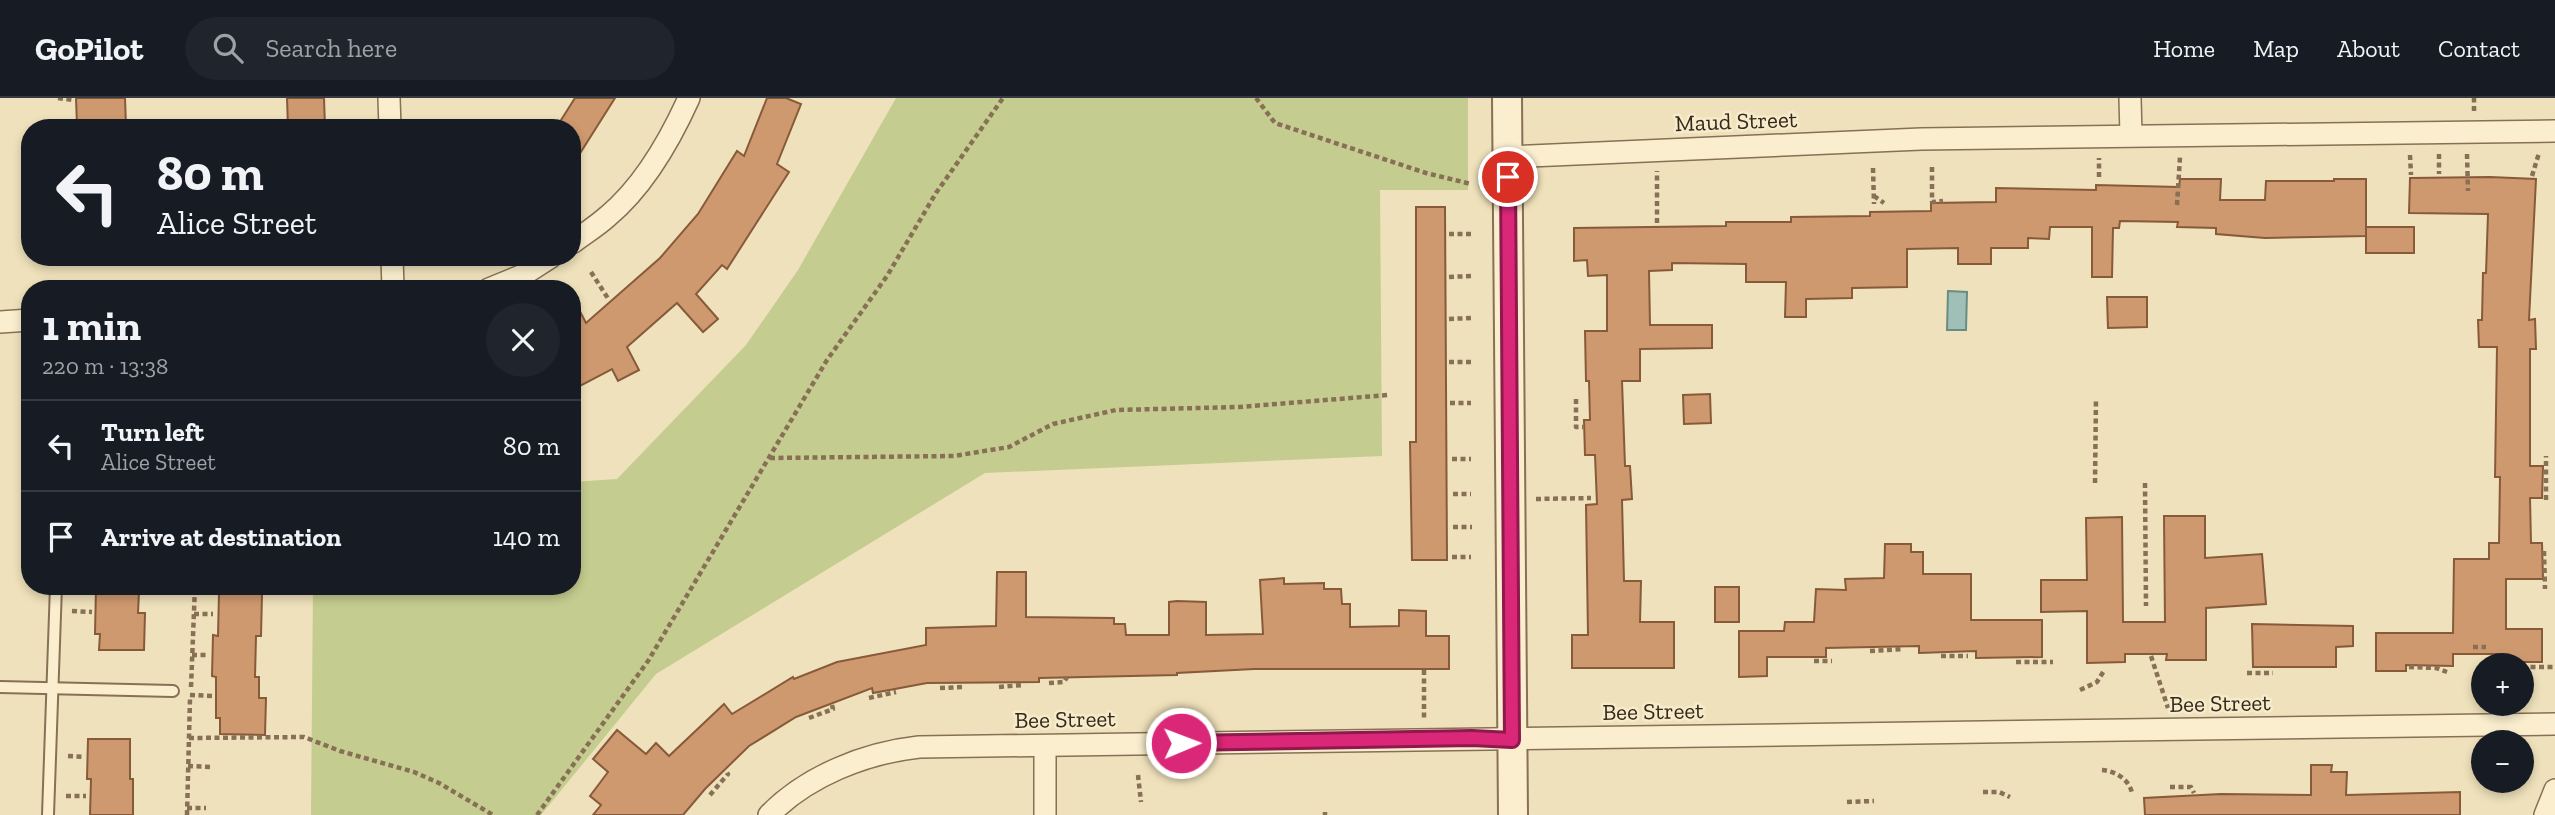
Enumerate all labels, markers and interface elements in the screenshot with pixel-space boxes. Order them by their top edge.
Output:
search box [185,17,675,80]
text: GoPilot [35,29,143,68]
icon: search [209,29,247,67]
text: Search here [265,32,397,64]
text: Home [2153,34,2215,63]
text: Map [2253,34,2299,63]
text: About [2337,34,2400,63]
text: Contact [2438,34,2520,63]
street label: Maud Street [1674,105,1798,137]
text: 80 m [157,144,264,203]
icon: left [42,147,133,238]
pin [1478,147,1538,207]
icon: arrive [1489,158,1527,196]
text: Alice Street [157,204,317,242]
text: 1 min [42,300,141,351]
button: close [486,303,560,377]
text: 220 m · 13:38 [42,352,168,380]
text: Turn left [101,416,204,448]
icon: left [42,427,80,465]
text: 80 m [503,430,560,462]
text: Alice Street [101,448,216,476]
icon: arrive [42,518,80,556]
text: Arrive at destination [101,521,341,553]
text: 140 m [493,521,560,553]
map controls [2471,653,2534,793]
button: + [2471,653,2534,716]
street label: Bee Street [2169,688,2271,718]
street label: Bee Street [1602,696,1704,726]
street label: Bee Street [1014,704,1116,734]
position arrow [1144,706,1218,780]
button: − [2471,730,2534,793]

